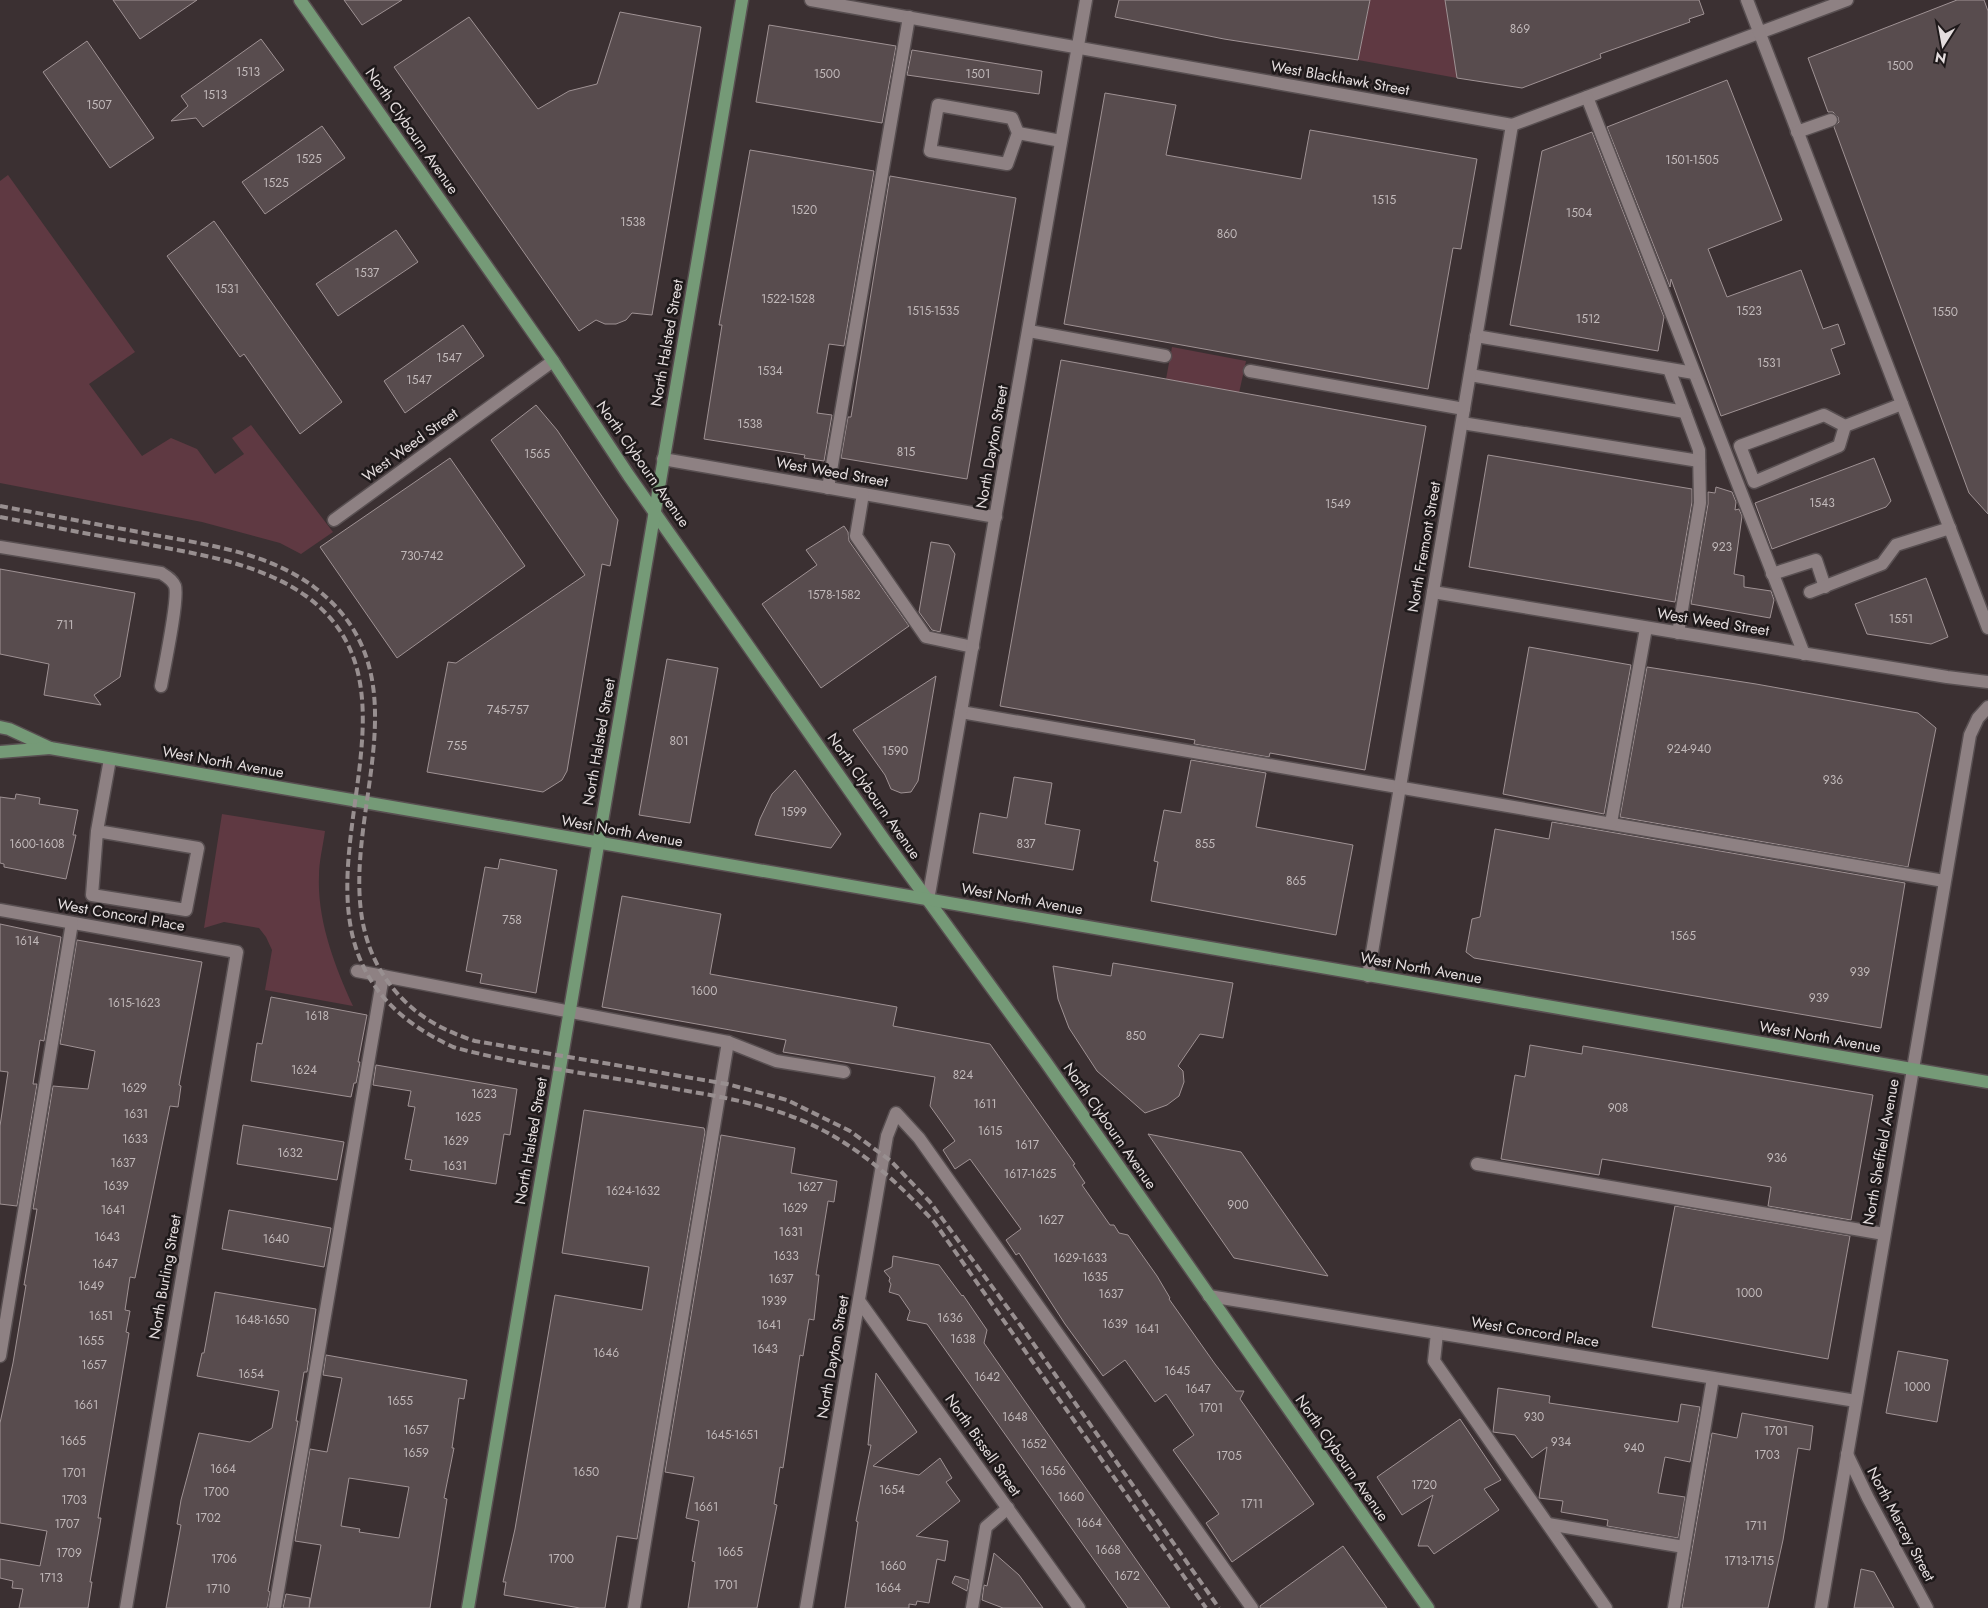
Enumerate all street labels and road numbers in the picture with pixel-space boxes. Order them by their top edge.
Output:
street label: West Blackhawk Street [1269,55,1411,101]
street label: North Clybourn Avenue [360,63,464,199]
street label: North Halsted Street [645,277,689,408]
street label: North Dayton Street [970,383,1014,510]
street label: North Clybourn Avenue [591,396,695,532]
street label: West Weed Street [358,403,463,487]
street label: West Weed Street [774,451,890,493]
street label: North Fremont Street [1402,479,1446,614]
street label: West Weed Street [1655,602,1771,642]
street label: North Halsted Street [577,676,621,807]
street label: North Clybourn Avenue [822,728,926,864]
street label: West North Avenue [160,740,286,784]
street label: West North Avenue [559,809,685,853]
street label: West North Avenue [959,877,1085,921]
street label: West Concord Place [55,893,187,937]
street label: West North Avenue [1358,946,1484,990]
street label: West North Avenue [1757,1015,1883,1059]
street label: North Clybourn Avenue [1058,1058,1162,1194]
street label: North Halsted Street [509,1075,553,1206]
street label: North Sheffield Avenue [1857,1077,1905,1227]
street label: North Burling Street [143,1212,187,1341]
street label: North Dayton Street [811,1293,855,1420]
street label: West Concord Place [1469,1311,1601,1353]
street label: North Bissell Street [940,1389,1027,1501]
street label: North Clybourn Avenue [1290,1390,1394,1526]
street label: North Marcey Street [1862,1463,1941,1585]

